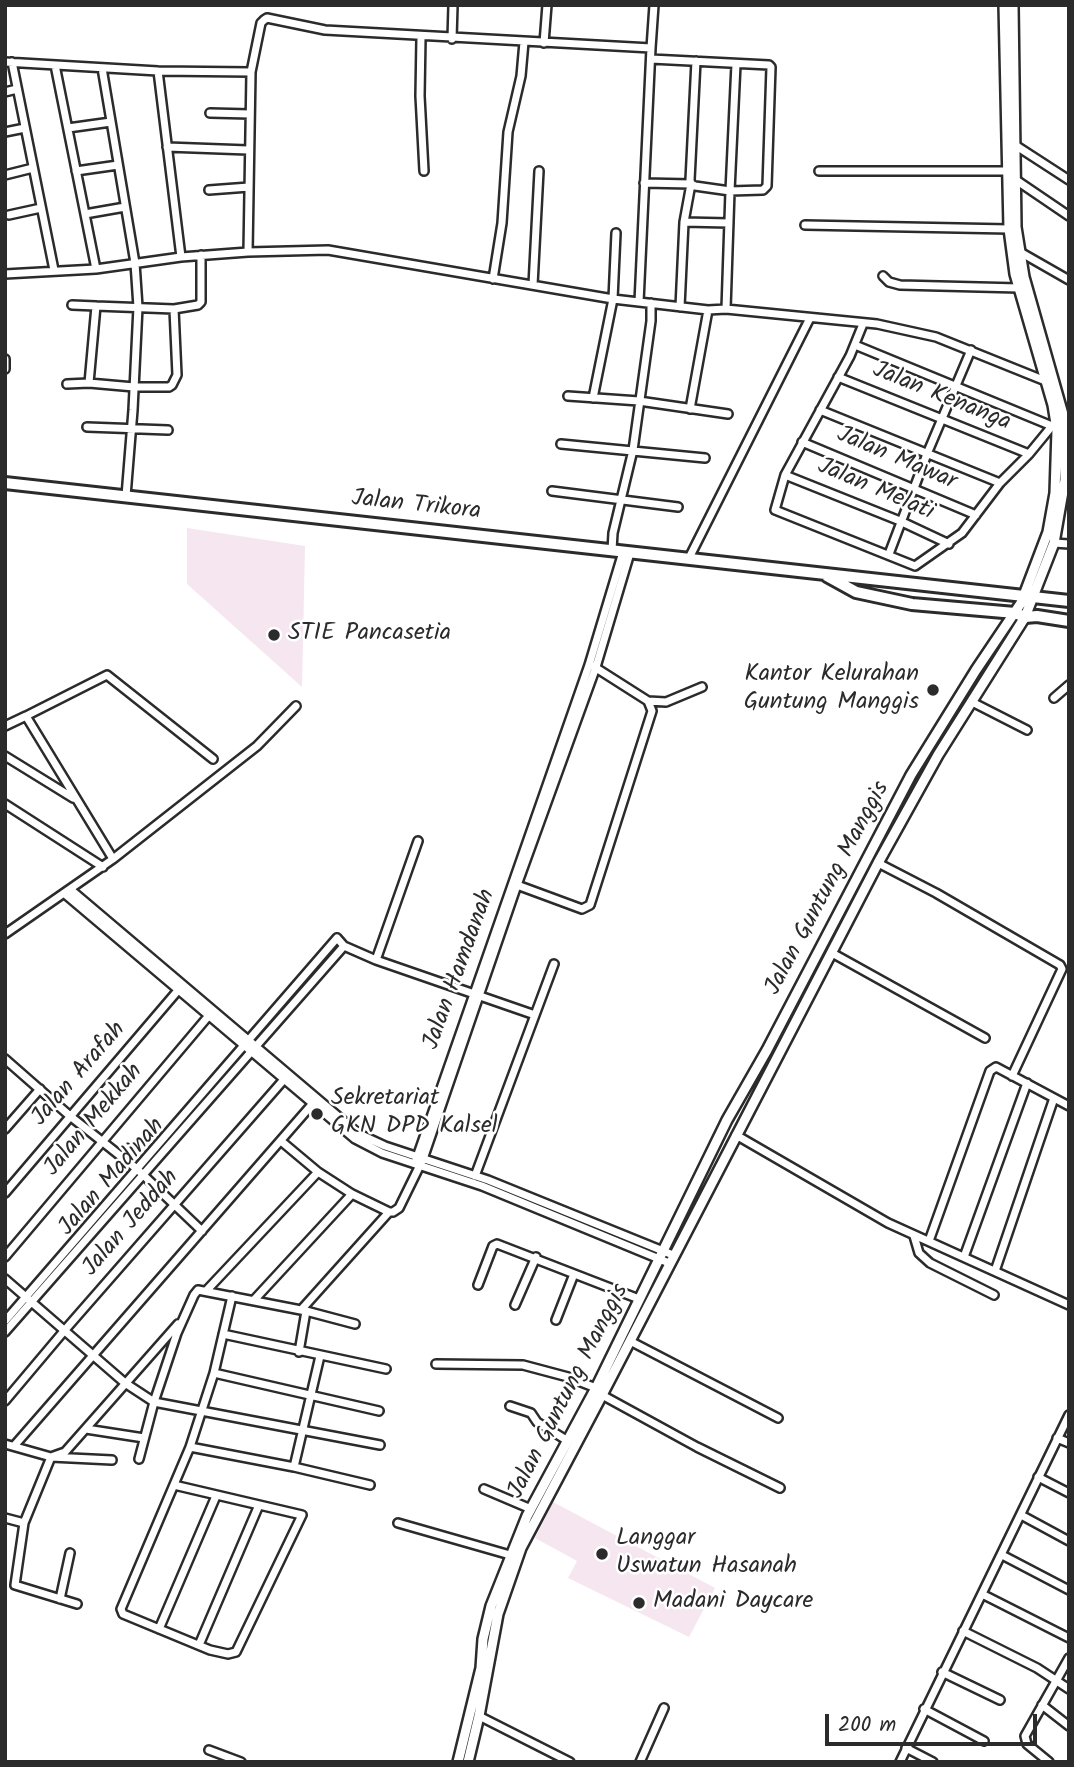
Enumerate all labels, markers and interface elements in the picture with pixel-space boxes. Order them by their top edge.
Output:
street label: Jalan Kenanga [868,357,1014,439]
street label: Jalan Mawar [832,422,960,498]
street label: Jalan Melati [812,454,938,528]
street label: Jalan Trikora [350,486,482,528]
place label: STIE Pancasetia [288,621,451,649]
marker: STIE Pancasetia [266,627,282,643]
place label: Kantor Kelurahan Guntung Manggis [744,662,919,718]
marker: Kantor Kelurahan Guntung Manggis [925,682,941,698]
street label: Jalan Guntung Manggis [761,777,897,1001]
street label: Jalan Hamdanah [419,886,503,1054]
street label: Jalan Arafah [27,1017,133,1133]
street label: Jalan Mekkah [39,1059,151,1183]
place label: Sekretariat GKN DPD Kalsel [331,1086,498,1142]
marker: Sekretariat GKN DPD Kalsel [309,1106,325,1122]
street label: Jalan Madinah [54,1113,172,1243]
street label: Jalan Jeddah [78,1165,186,1283]
street label: Jalan Guntung Manggis [503,1280,637,1504]
place label: Langgar Uswatun Hasanah [616,1526,797,1582]
marker: Langgar Uswatun Hasanah [594,1546,610,1562]
place label: Madani Daycare [653,1589,813,1617]
marker: Madani Daycare [631,1595,647,1611]
scale bar [829,1700,1041,1744]
text: 200 m [838,1709,896,1742]

